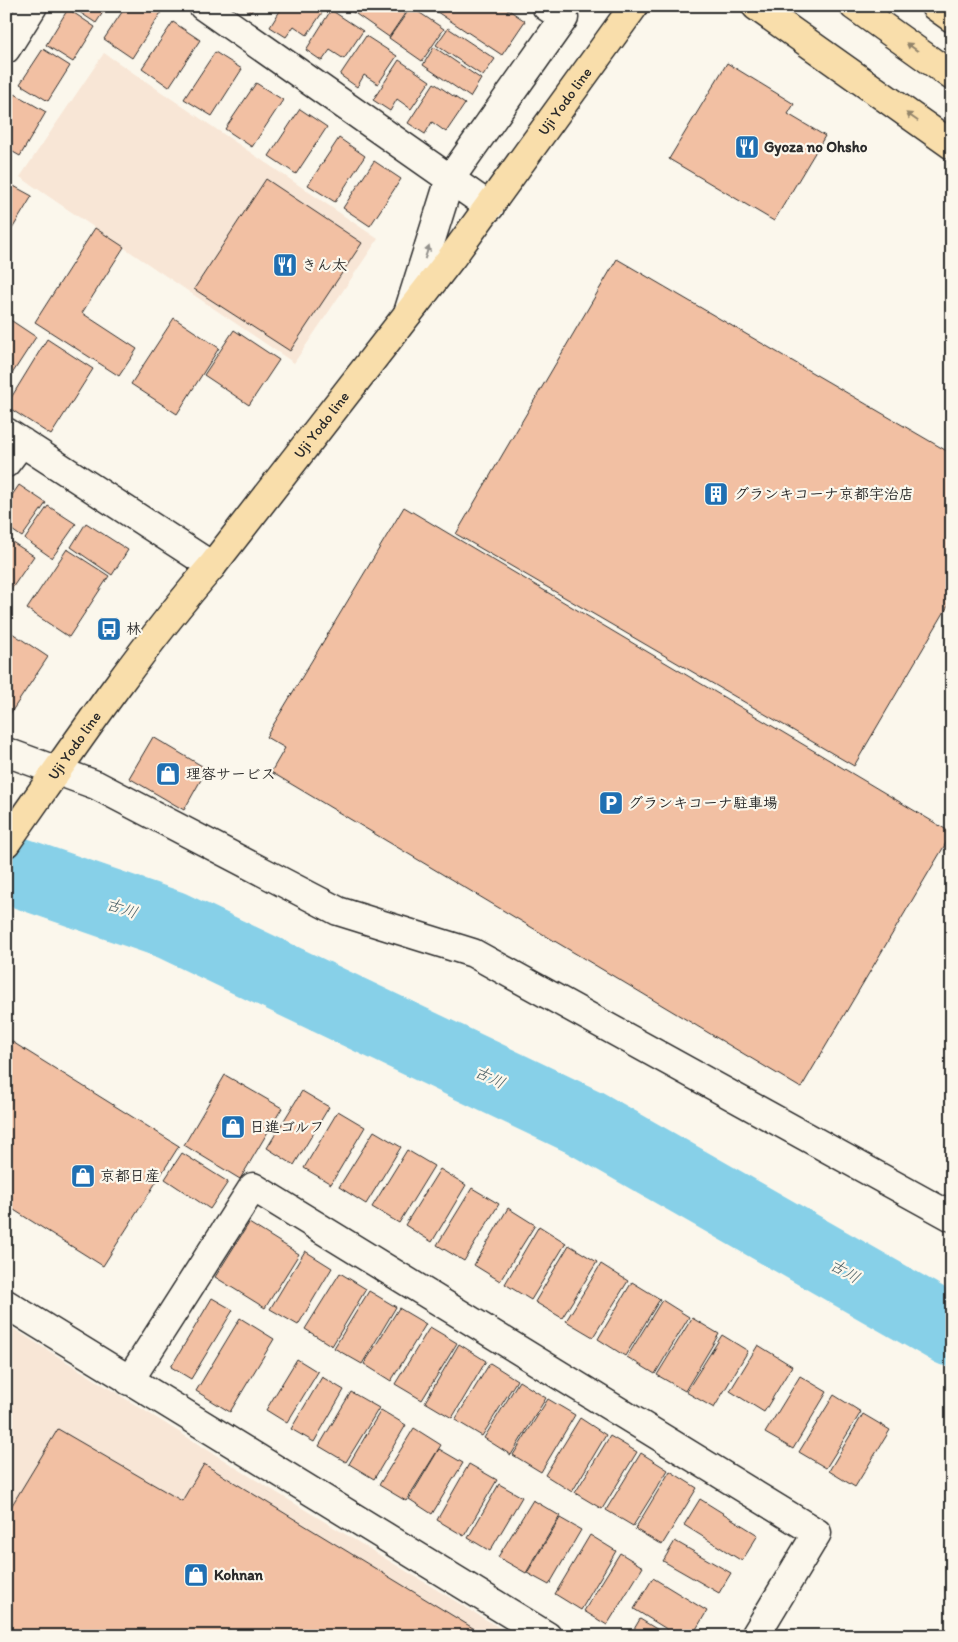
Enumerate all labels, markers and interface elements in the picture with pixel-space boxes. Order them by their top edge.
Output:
one-way arrow [906,42,919,53]
street label: Uji Yodo line [534,64,596,139]
one-way arrow [905,112,919,122]
restaurant icon: Gyoza no Ohsho [734,134,760,160]
place label: Gyoza no Ohsho [764,138,868,157]
one-way arrow [423,244,431,259]
restaurant icon: きん太 [272,252,298,278]
place label: きん太 [302,256,347,274]
street label: Uji Yodo line [290,388,353,462]
building icon: グランキコーナ京都宇治店 [703,481,729,507]
place label: グランキコーナ京都宇治店 [734,485,914,503]
bus stop icon: 林 [96,616,122,642]
place label: 林 [126,620,141,638]
street label: Uji Yodo line [44,708,105,783]
shop icon: 理容サービス [155,761,181,787]
place label: 理容サービス [186,765,276,783]
parking icon: グランキコーナ駐車場 [598,790,624,816]
place label: グランキコーナ駐車場 [628,794,778,812]
water label: 古川 [104,894,140,922]
water label: 古川 [471,1061,509,1093]
shop icon: 日進ゴルフ [220,1114,246,1140]
place label: 日進ゴルフ [250,1118,324,1136]
shop icon: 京都日産 [70,1163,96,1189]
place label: 京都日産 [100,1167,160,1185]
water label: 古川 [826,1255,864,1287]
shop icon: Kohnan [183,1562,209,1588]
place label: Kohnan [214,1566,264,1584]

